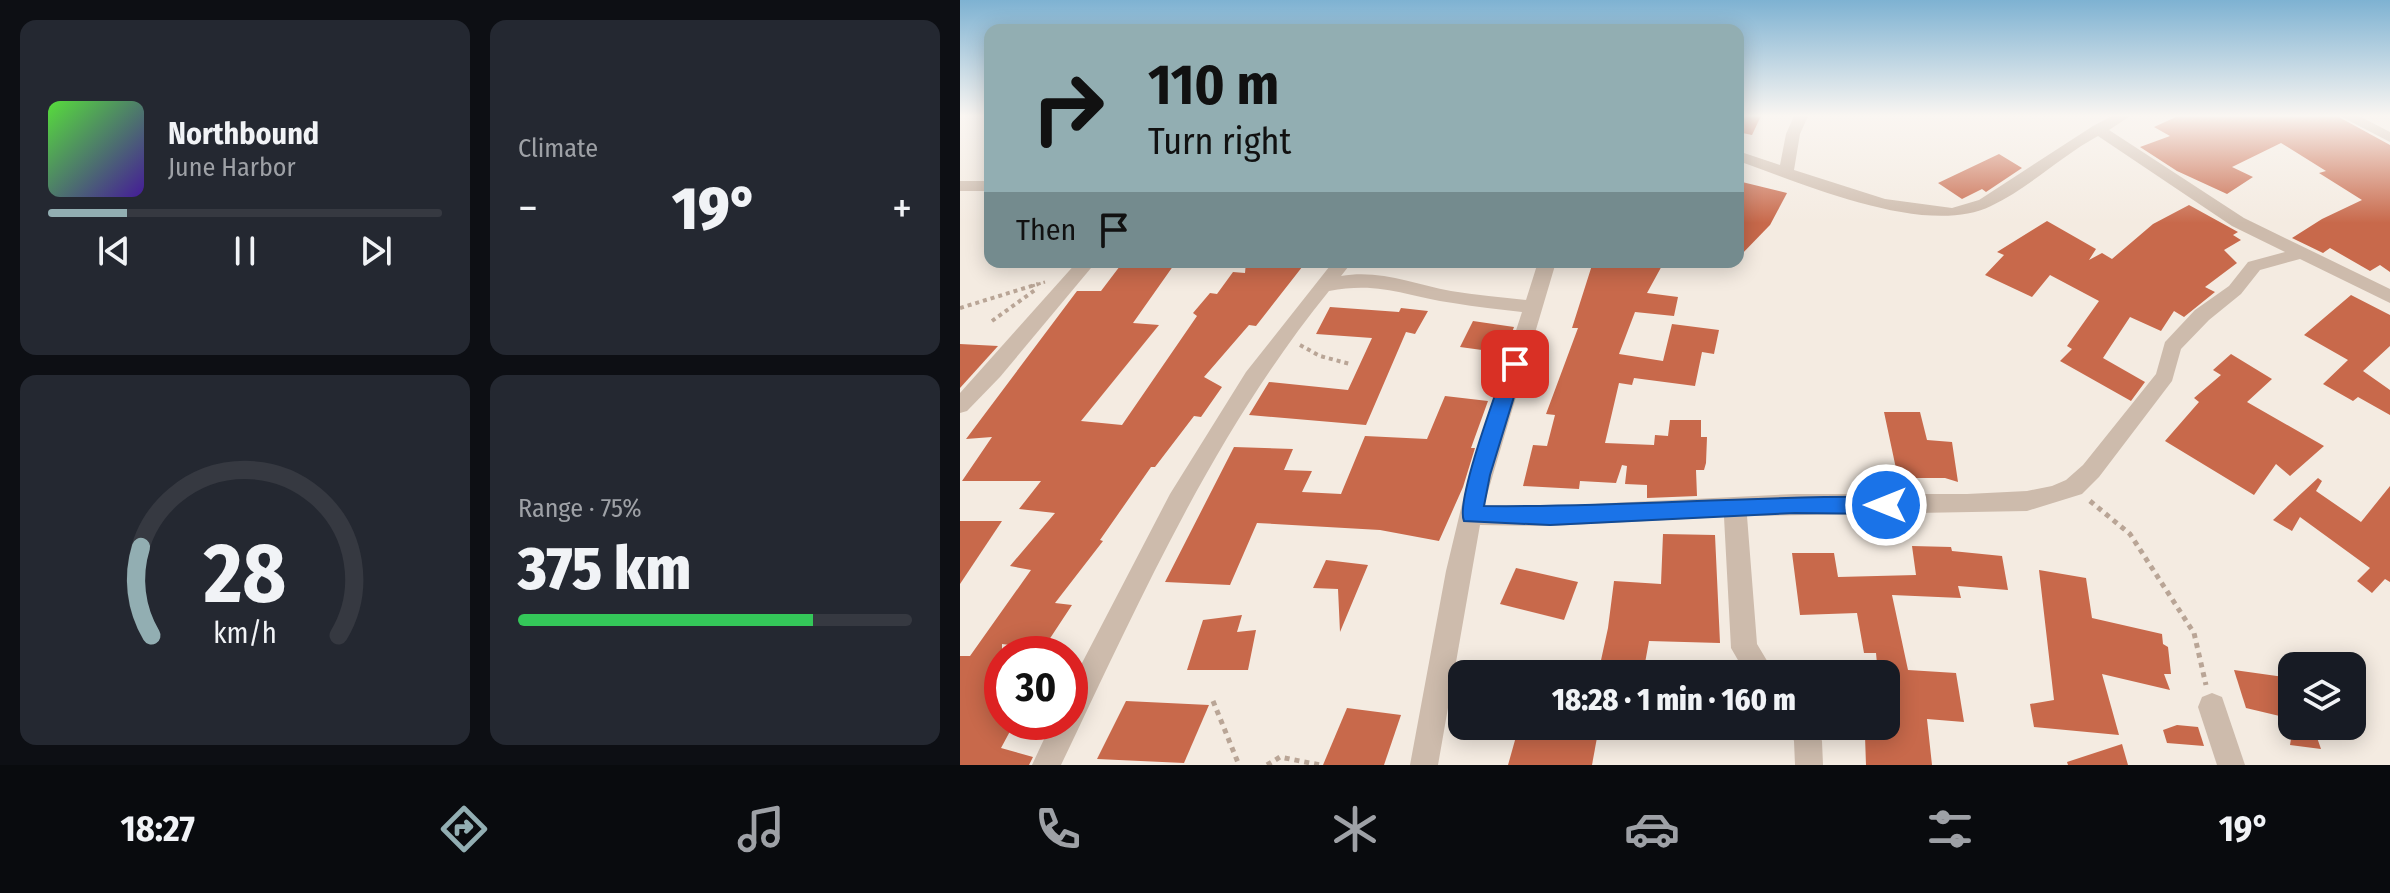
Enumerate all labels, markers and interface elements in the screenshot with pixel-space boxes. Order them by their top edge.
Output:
text: 110 m [1148,52,1279,119]
icon: right [1016,56,1120,160]
text: Northbound [168,116,319,152]
text: Turn right [1148,120,1291,164]
text: Climate [518,133,598,164]
text: June Harbor [168,152,296,183]
text: 19° [672,173,758,245]
text: − [518,182,538,235]
text: + [892,182,912,235]
icon: arrive [1092,208,1136,252]
text: Then [1016,212,1076,248]
icon: previous [92,229,136,273]
icon: pause [223,229,267,273]
icon: next [354,229,398,273]
pin [1481,330,1549,398]
icon: arrive [1493,342,1537,386]
position arrow [1844,463,1928,547]
text: Range · 75% [518,493,642,524]
text: 28 [203,523,286,623]
text: 375 km [518,533,691,605]
text: km/h [213,616,277,651]
speed limit sign: 30 [984,636,1088,740]
map controls [2278,652,2366,740]
button: layers [2278,652,2366,740]
text: 18:28 · 1 min · 160 m [1552,682,1796,718]
icon: directions [436,801,492,857]
icon: music [733,801,789,857]
icon: phone [1030,801,1086,857]
icon: climate [1327,801,1383,857]
icon: car [1624,801,1680,857]
icon: filters [1922,801,1978,857]
text: 18:27 [121,807,195,851]
text: 19° [2219,807,2269,851]

